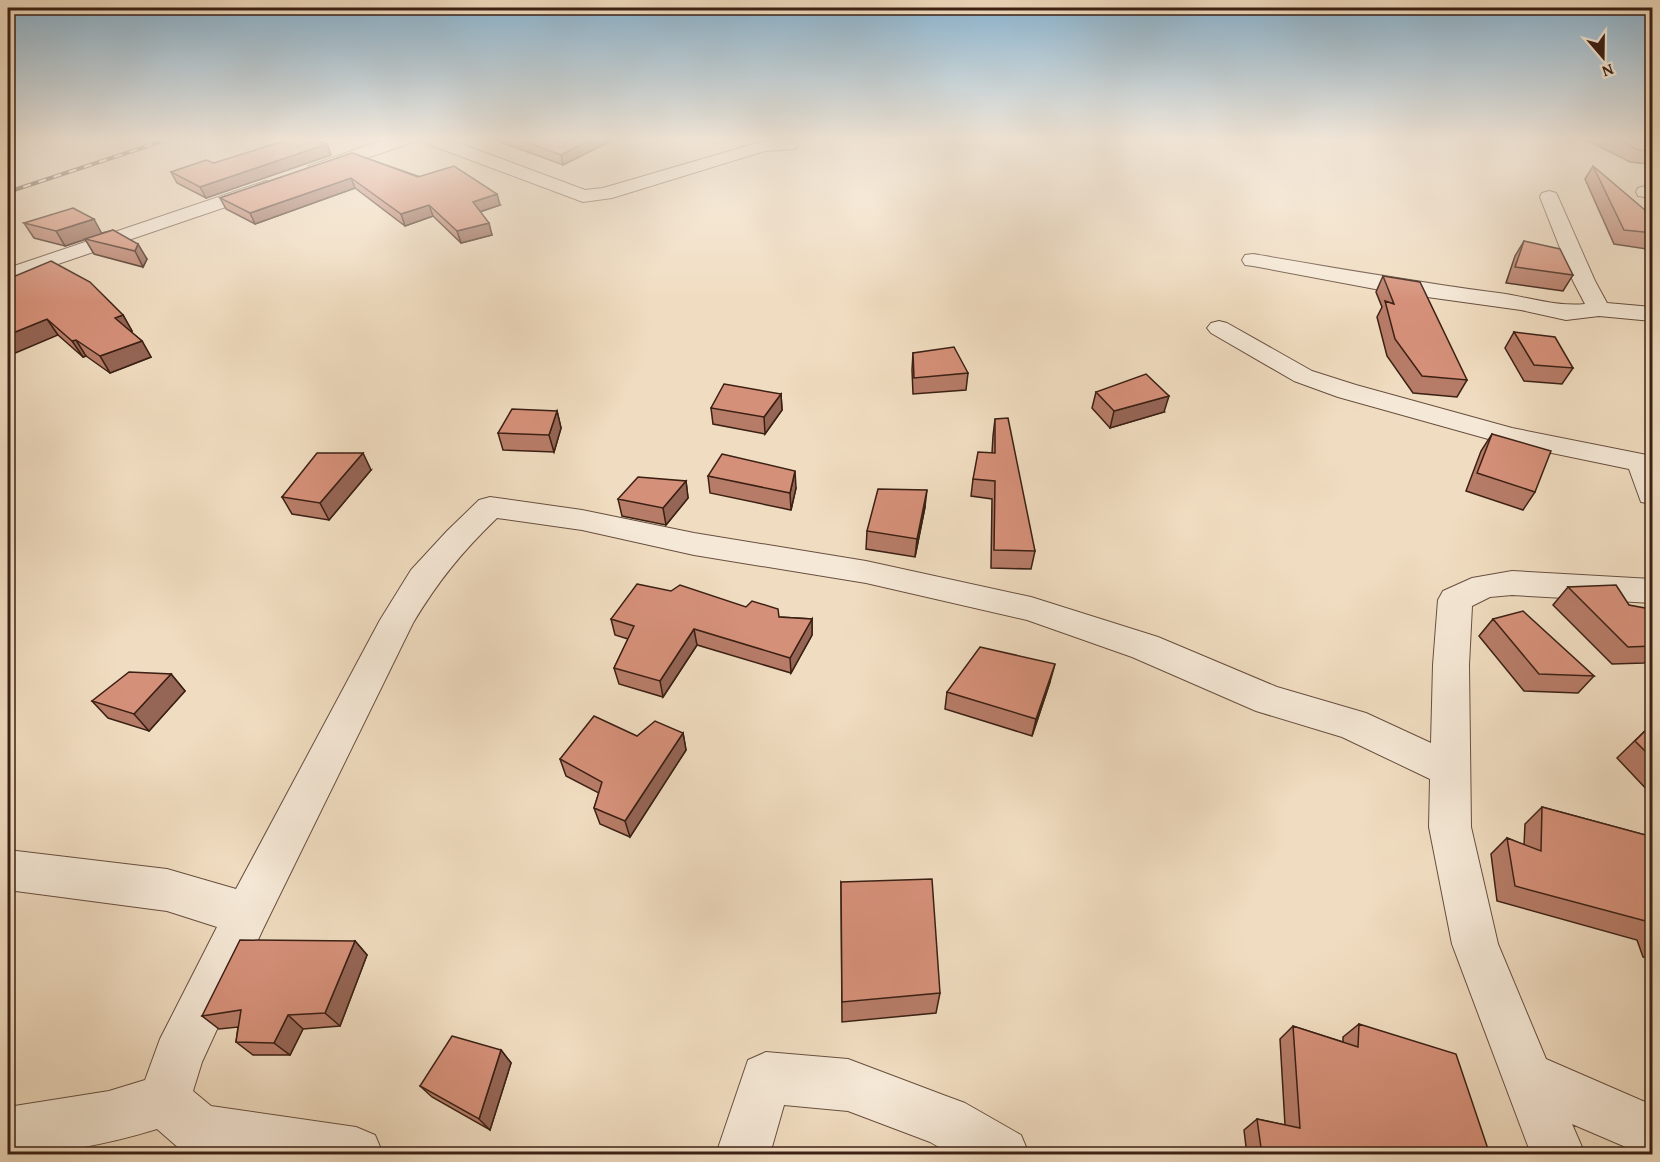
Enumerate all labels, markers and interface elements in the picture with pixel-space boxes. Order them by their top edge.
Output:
north arrow [1573,27,1633,87]
text: N [1599,58,1617,84]

